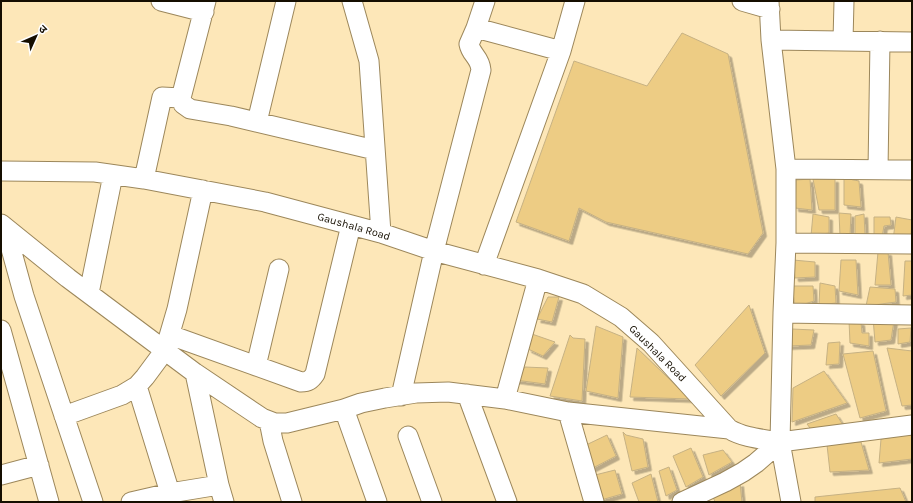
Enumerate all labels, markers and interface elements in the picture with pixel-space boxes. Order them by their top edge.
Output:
north arrow [16,16,56,56]
text: उ [36,22,50,37]
street label: Gaushala Road [316,210,392,243]
street label: Gaushala Road [626,322,689,385]

